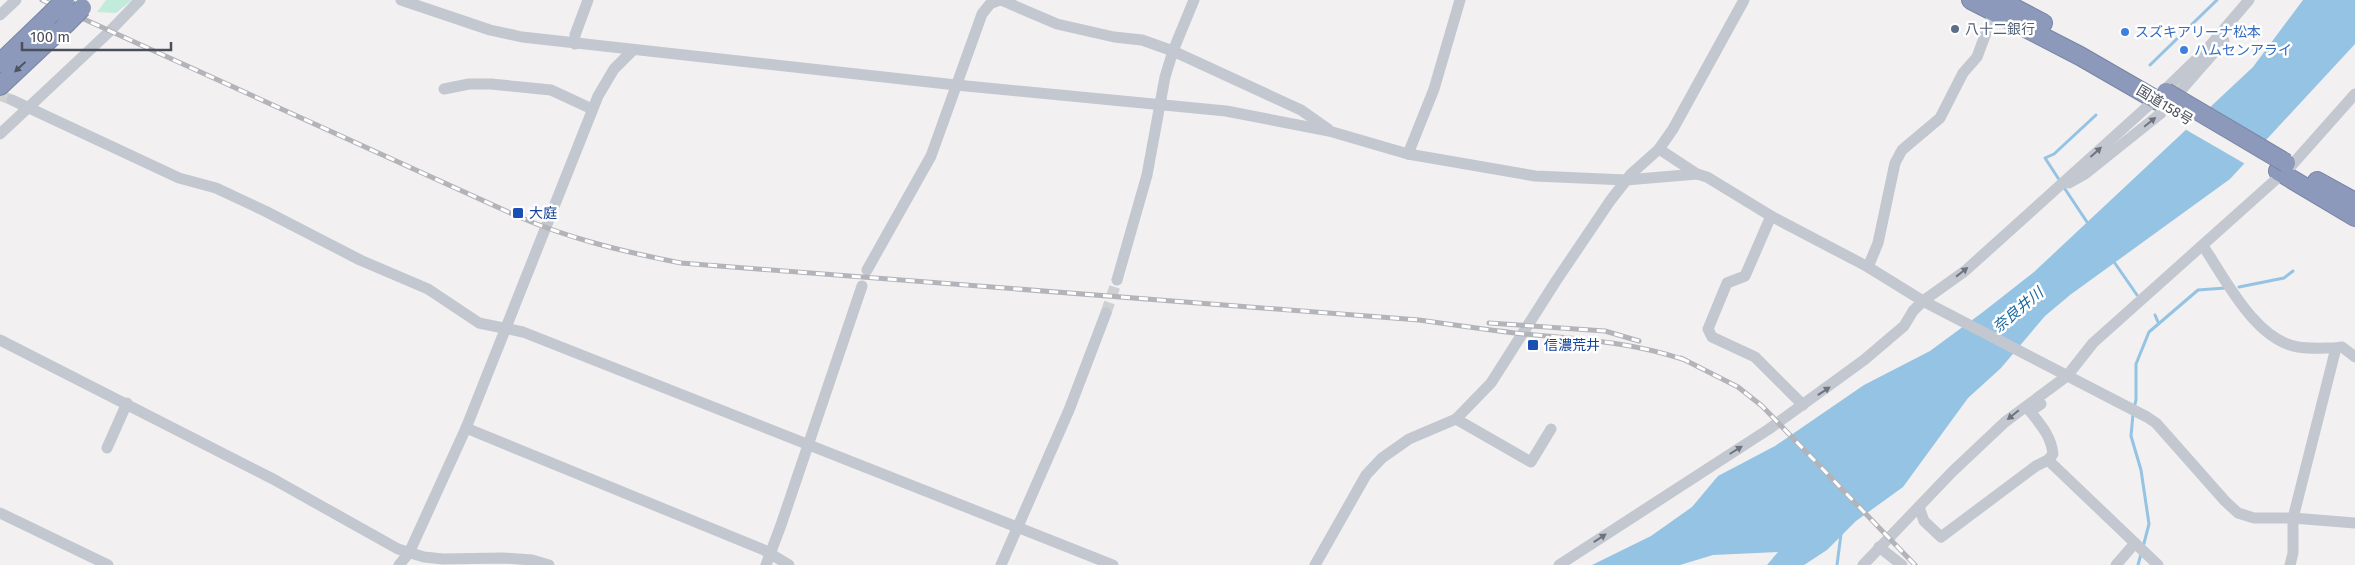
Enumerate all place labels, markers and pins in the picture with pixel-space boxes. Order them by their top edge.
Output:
place label: 八十二銀行 [1965,21,2035,38]
marker: 八十二銀行 [1949,23,1961,35]
place label: スズキアリーナ松本 [2135,24,2261,41]
marker: スズキアリーナ松本 [2119,26,2131,38]
place label: ハムセンアライ [2194,42,2292,59]
marker: ハムセンアライ [2178,44,2190,56]
place label: 大庭 [529,205,557,222]
marker: 大庭 [511,206,525,220]
place label: 信濃荒井 [1544,337,1600,354]
marker: 信濃荒井 [1526,338,1540,352]

